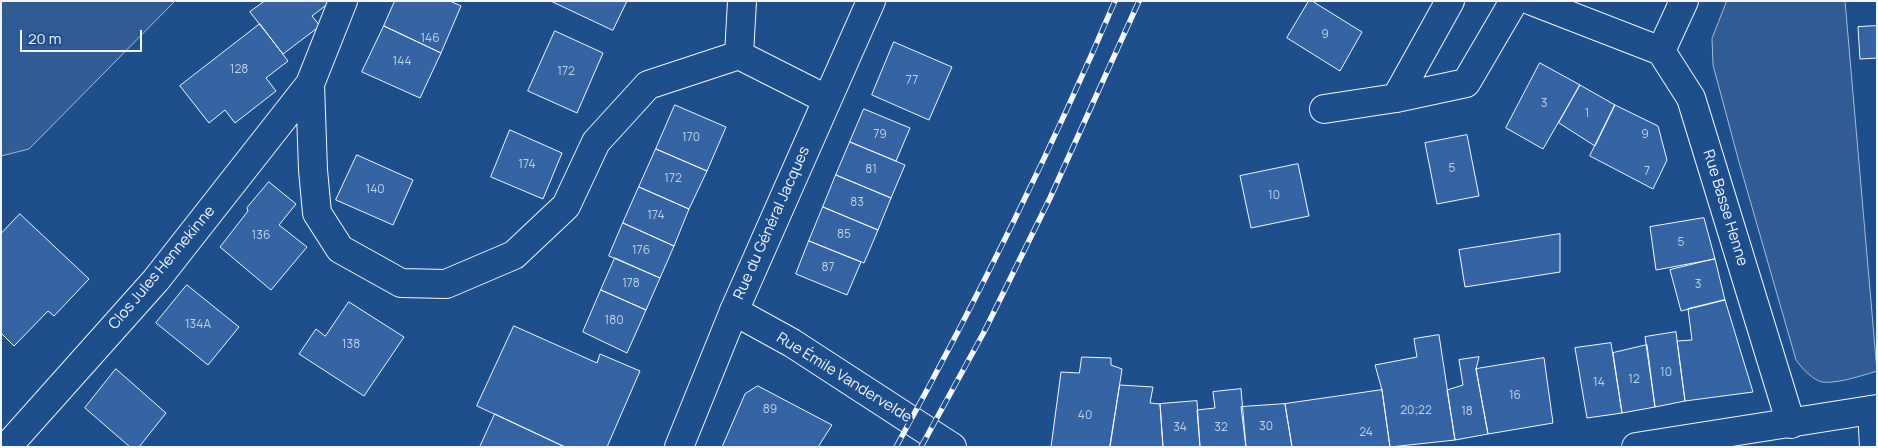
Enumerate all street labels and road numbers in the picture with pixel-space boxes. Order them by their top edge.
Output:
street label: Rue du Général Jacques [730,144,814,302]
street label: Rue Basse Henne [1699,148,1751,268]
street label: Clos Jules Hennekinne [105,203,219,333]
street label: Rue Émile Vandervelde [773,329,915,427]

